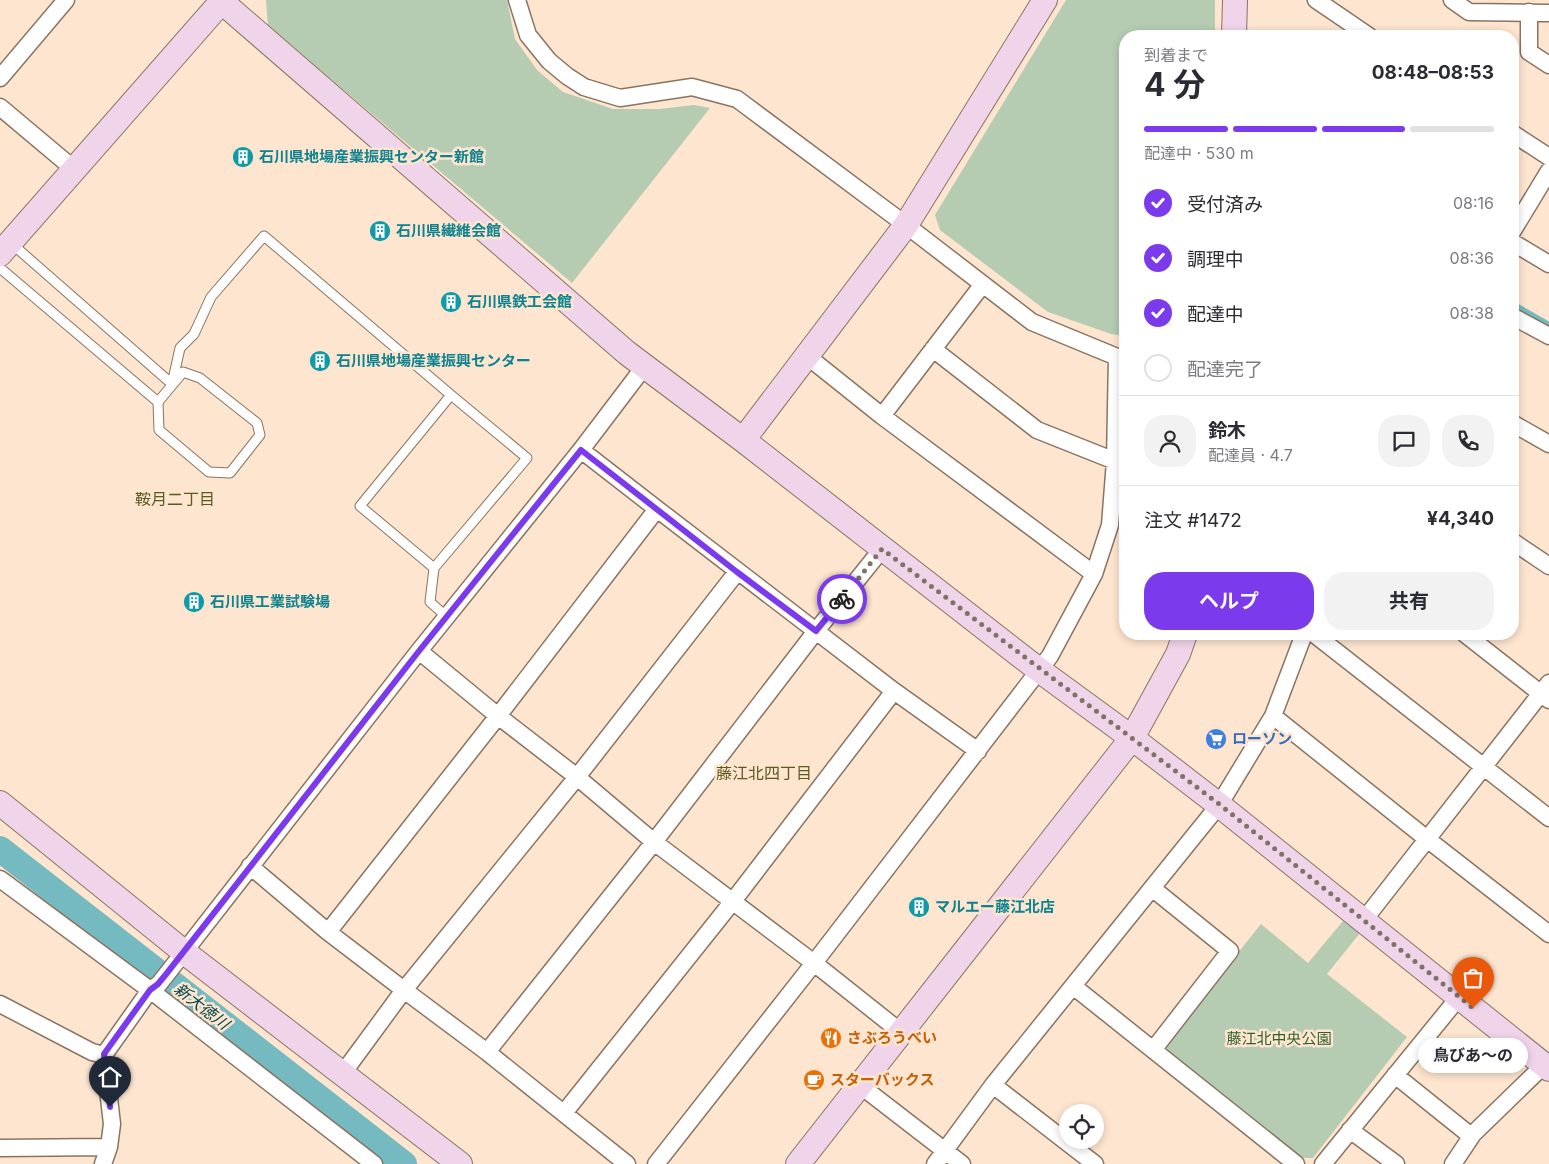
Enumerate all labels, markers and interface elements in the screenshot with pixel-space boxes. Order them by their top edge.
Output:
text: 到着まで [1144,45,1208,65]
text: 08:48–08:53 [1372,61,1494,84]
text: 4 分 [1144,65,1205,104]
text: 配達中 · 530 m [1144,143,1254,163]
building icon: 石川県地場産業振興センター新館 [231,145,255,169]
place label: 石川県地場産業振興センター新館 [259,147,484,166]
icon: check [1144,189,1172,217]
text: 受付済み [1187,193,1263,216]
text: 08:16 [1453,193,1494,213]
building icon: 石川県繊維会館 [368,219,392,243]
place label: 石川県繊維会館 [396,221,501,240]
icon: check [1144,244,1172,272]
text: 調理中 [1187,248,1244,271]
text: 08:36 [1450,248,1494,268]
building icon: 石川県鉄工会館 [439,290,463,314]
place label: 石川県鉄工会館 [467,292,572,311]
icon: check [1144,299,1172,327]
text: 配達中 [1187,303,1244,326]
text: 08:38 [1450,303,1494,323]
building icon: 石川県地場産業振興センター [308,349,332,373]
place label: 石川県地場産業振興センター [336,351,531,370]
text: 配達完了 [1187,358,1263,381]
button: person [1144,415,1196,467]
button: chat [1378,415,1430,467]
button: phone [1442,415,1494,467]
text: 鈴木 [1208,419,1246,442]
text: 配達員 · 4.7 [1208,445,1293,465]
district label: 鞍月二丁目 [135,489,215,509]
text: ¥4,340 [1427,507,1494,530]
text: 注文 #1472 [1144,509,1242,532]
button: ヘルプ [1144,572,1314,630]
button: 共有 [1324,572,1494,630]
courier [817,574,867,624]
icon: bike [828,585,856,613]
building icon: 石川県工業試験場 [182,590,206,614]
place label: 石川県工業試験場 [210,592,330,611]
supermarket icon: ローソン [1204,727,1228,751]
place label: ローソン [1232,729,1292,748]
district label: 藤江北四丁目 [716,763,812,783]
building icon: マルエー藤江北店 [907,895,931,919]
place label: マルエー藤江北店 [935,897,1055,916]
pin [1452,957,1494,1008]
icon: bag [1459,964,1487,992]
water label: 新大徳川 [171,978,235,1035]
restaurant icon: さぶろうべい [819,1026,843,1050]
place label: さぶろうべい [847,1028,937,1047]
park label: 藤江北中央公園 [1226,1029,1332,1048]
callout: 鳥びあ〜の [1418,1038,1528,1073]
text: 鳥びあ〜の [1433,1045,1513,1065]
pin [89,1056,131,1107]
icon: home [96,1063,124,1091]
cafe icon: スターバックス [802,1068,826,1092]
place label: スターバックス [830,1070,934,1089]
map controls [1059,1104,1104,1149]
button: locate [1059,1104,1104,1149]

